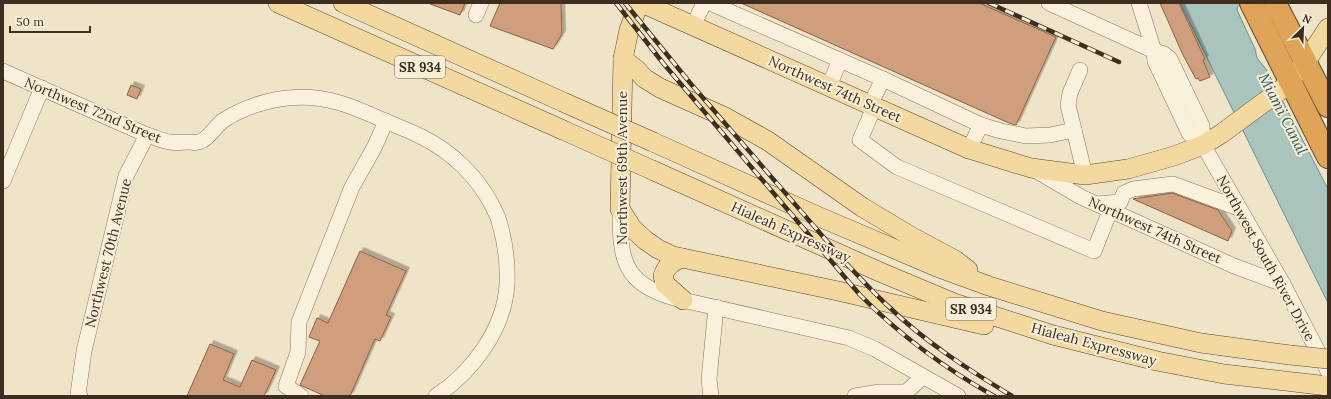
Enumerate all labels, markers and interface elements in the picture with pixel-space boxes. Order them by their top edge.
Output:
scale bar [10,8,90,34]
north arrow [1283,8,1323,48]
text: N [1300,11,1314,27]
text: 50 m [16,14,44,29]
street label: Northwest 74th Street [766,52,905,127]
road number: SR 934 [395,56,445,78]
water label: Miami Canal [1255,70,1312,158]
street label: Northwest 72nd Street [22,73,165,147]
street label: Northwest 69th Avenue [613,91,631,245]
street label: Northwest South River Drive [1213,172,1319,344]
street label: Northwest 70th Avenue [81,176,135,329]
street label: Northwest 74th Street [1086,193,1225,268]
street label: Hialeah Expressway [728,198,854,267]
road number: SR 934 [946,298,996,320]
street label: Hialeah Expressway [1029,319,1159,370]

